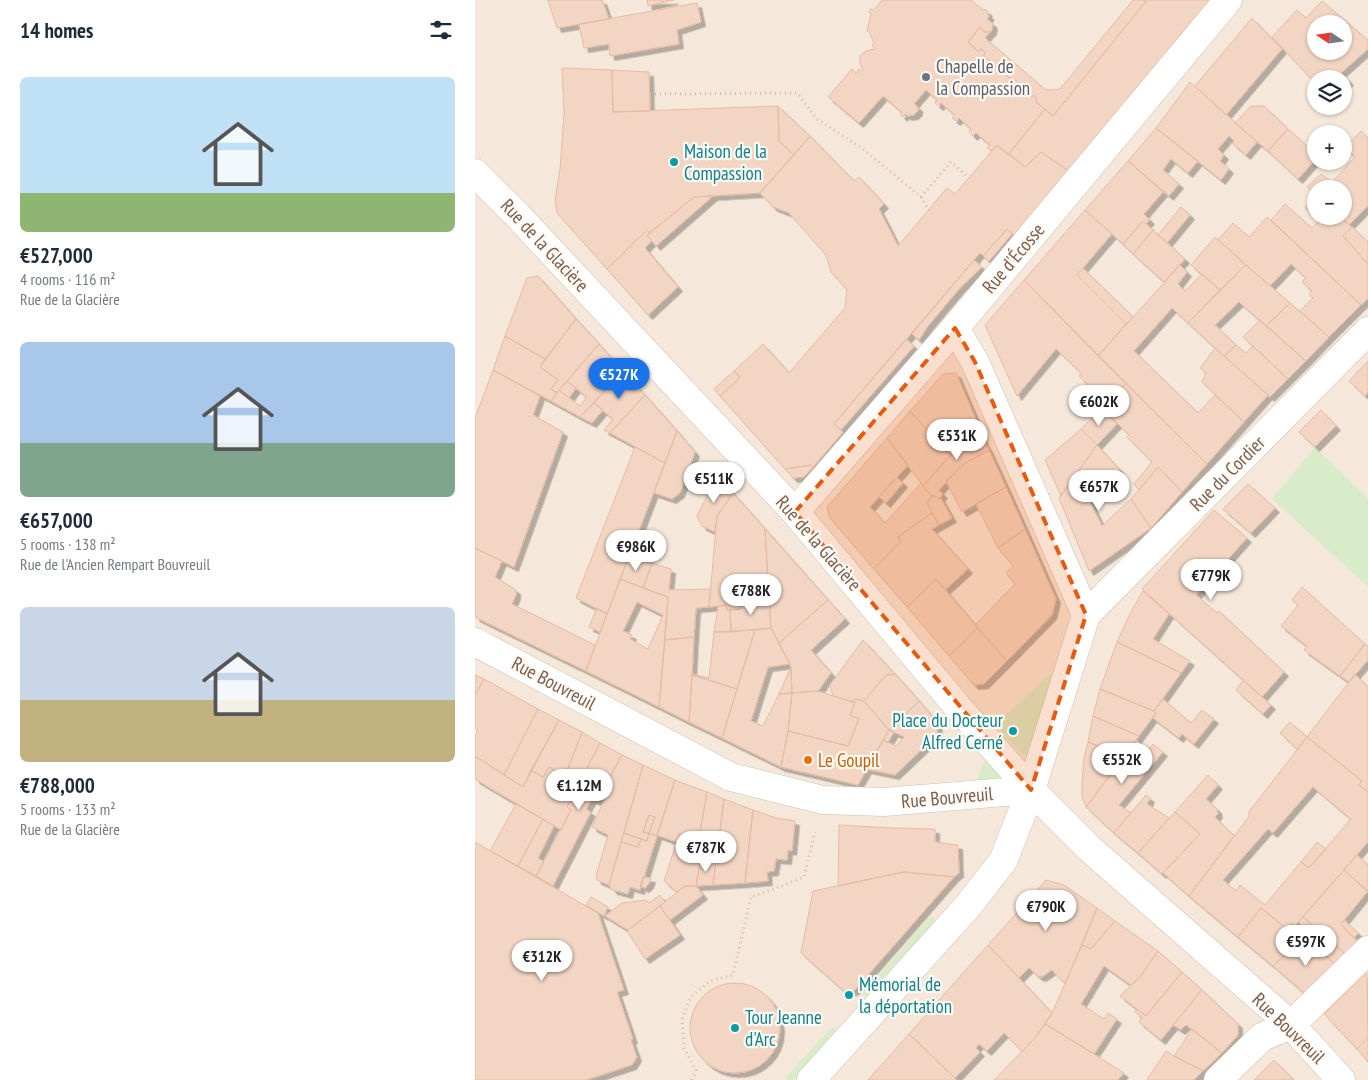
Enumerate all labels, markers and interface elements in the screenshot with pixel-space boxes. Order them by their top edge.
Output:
north arrow [1307,15,1353,60]
map controls [1307,15,1352,225]
icon: filters [427,16,455,44]
text: 14 homes [20,17,93,44]
place label: Chapelle de la Compassion [936,54,1030,100]
button: layers [1307,70,1352,115]
marker: Chapelle de la Compassion [920,71,932,83]
icon: home [193,109,283,199]
button: + [1307,125,1352,170]
place label: Maison de la Compassion [684,139,767,185]
marker: Maison de la Compassion [668,156,680,168]
button: − [1307,180,1352,225]
street label: Rue de la Glacière [496,193,594,297]
street label: Rue d'Écosse [977,218,1049,298]
text: €527,000 [20,242,93,269]
text: 4 rooms · 116 m² [20,269,116,289]
text: Rue de la Glacière [20,289,120,309]
pin: €527K [584,358,654,400]
text: €527K [600,364,638,384]
icon: home [193,374,283,464]
pin: €602K [1064,384,1134,427]
text: €602K [1080,391,1118,411]
pin: €531K [922,418,992,461]
text: €531K [938,425,976,445]
street label: Rue du Cordier [1184,430,1270,516]
pin: €511K [679,462,749,504]
text: €511K [695,468,733,488]
pin: €657K [1064,470,1134,512]
text: €657K [1080,476,1118,496]
street label: Rue de la Glacière [771,490,867,596]
text: €657,000 [20,507,93,534]
pin: €986K [601,530,671,572]
text: 5 rooms · 138 m² [20,534,116,554]
text: €986K [617,536,655,556]
text: Rue de l'Ancien Rempart Bouvreuil [20,554,210,574]
pin: €779K [1176,558,1246,601]
text: €779K [1192,565,1230,585]
pin: €788K [716,574,786,616]
text: €788K [732,580,770,600]
icon: home [193,639,283,729]
street label: Rue Bouvreuil [508,651,601,715]
place label: Place du Docteur Alfred Cerné [892,708,1004,754]
marker: Place du Docteur Alfred Cerné [1007,725,1019,737]
pin: €552K [1087,742,1157,785]
place label: Le Goupil [818,748,880,772]
text: €552K [1103,749,1141,769]
marker: Le Goupil [802,754,814,766]
pin: €1.12M [538,768,620,811]
text: €788,000 [20,772,95,799]
text: €1.12M [557,775,601,795]
street label: Rue Bouvreuil [900,781,994,813]
text: 5 rooms · 133 m² [20,799,116,819]
text: Rue de la Glacière [20,819,120,839]
pin: €787K [671,830,741,873]
text: €787K [687,837,725,857]
pin: €790K [1011,890,1081,932]
text: €790K [1027,896,1065,916]
pin: €597K [1271,924,1341,967]
text: €597K [1287,931,1325,951]
pin: €312K [507,940,577,982]
text: €312K [523,946,561,966]
place label: Mémorial de la déportation [859,972,952,1018]
street label: Rue Bouvreuil [1248,987,1331,1069]
marker: Mémorial de la déportation [843,989,855,1001]
place label: Tour Jeanne d'Arc [745,1005,822,1051]
marker: Tour Jeanne d'Arc [729,1022,741,1034]

